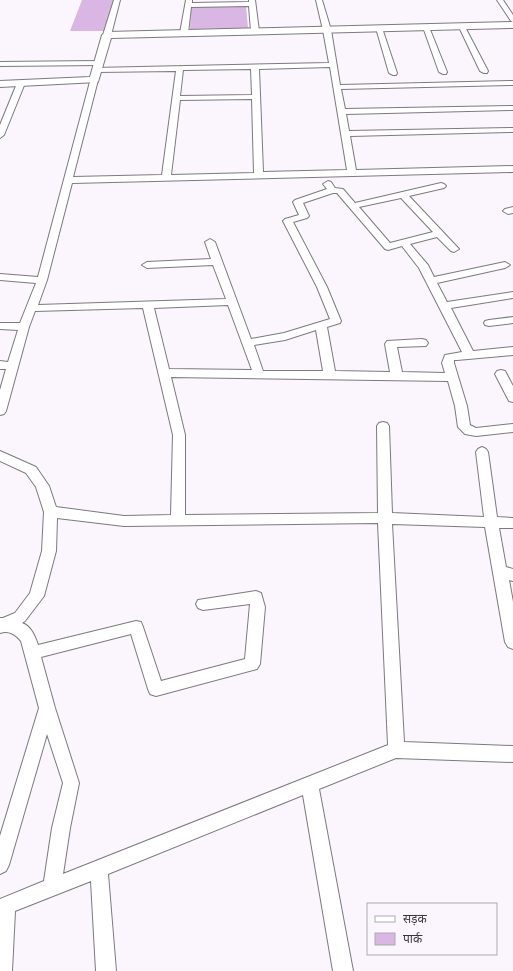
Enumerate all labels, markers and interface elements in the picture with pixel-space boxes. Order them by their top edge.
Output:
legend [367,903,497,955]
text: सड़क [403,912,428,926]
text: पार्क [403,932,423,946]

